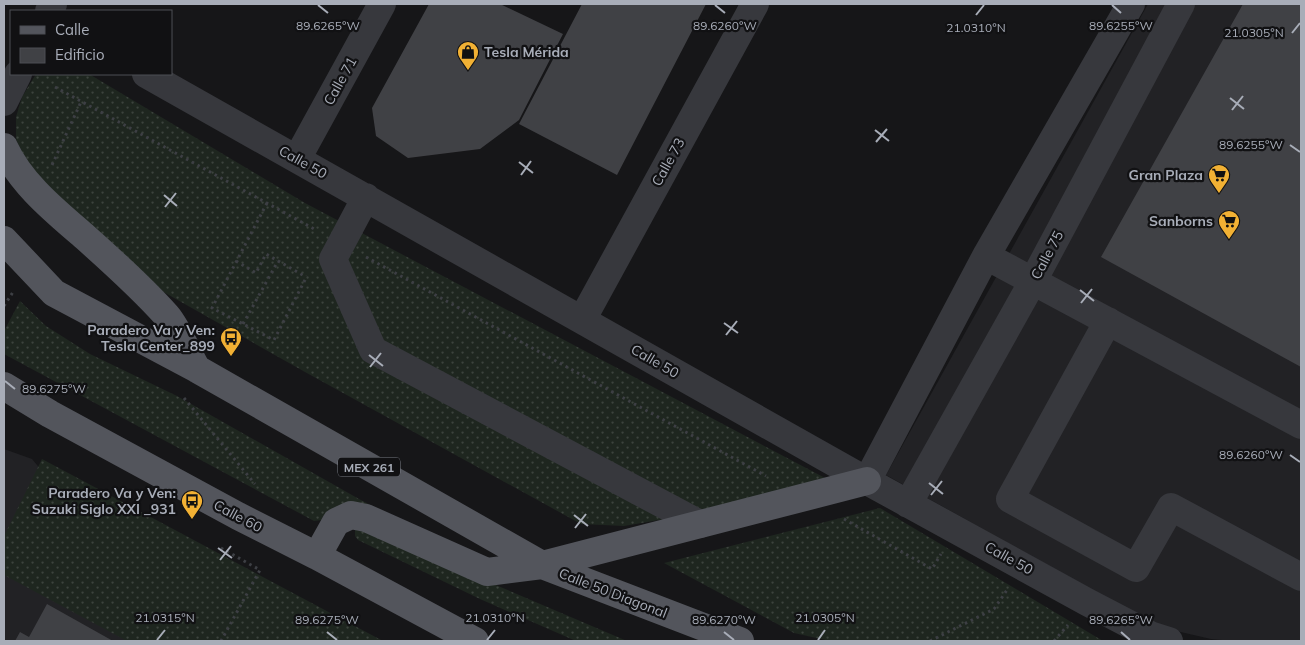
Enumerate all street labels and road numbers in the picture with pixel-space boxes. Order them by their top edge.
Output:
street label: Calle 71 [319,54,361,108]
street label: Calle 73 [647,135,689,189]
street label: Calle 50 [276,141,330,183]
street label: Calle 75 [1027,228,1067,282]
street label: Calle 50 [628,340,682,382]
road number: MEX 261 [338,458,400,477]
street label: Calle 60 [211,496,265,536]
street label: Calle 50 [982,537,1036,579]
street label: Calle 50 Diagonal [556,564,670,622]

